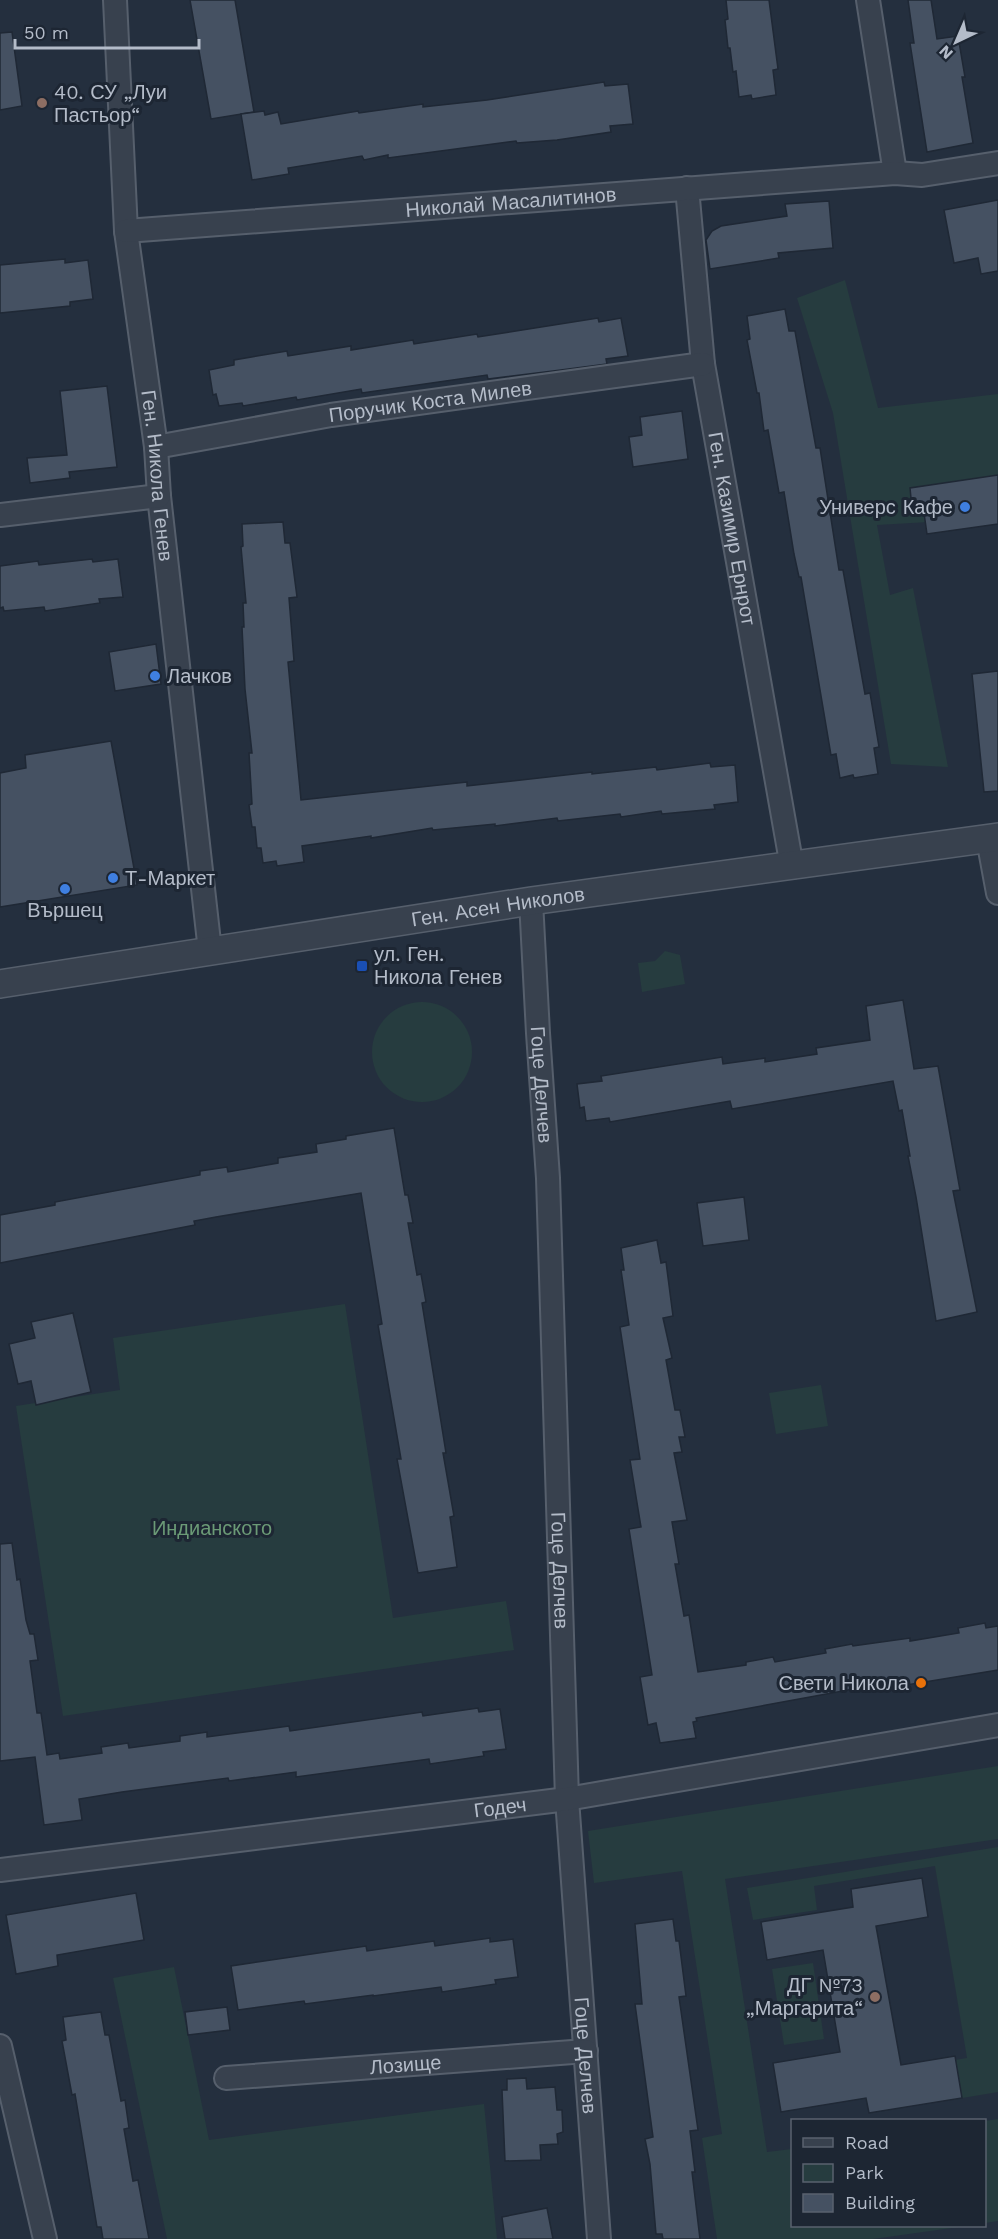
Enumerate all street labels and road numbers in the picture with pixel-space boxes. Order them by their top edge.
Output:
street label: Николай Масалитинов [405,182,617,222]
street label: Поручик Коста Милев [327,376,533,427]
street label: Ген. Никола Генев [136,388,178,563]
street label: Ген. Казимир Ернрот [703,430,761,627]
street label: Ген. Асен Николов [410,882,586,932]
street label: Гоце Делчев [526,1026,558,1144]
street label: Гоце Делчев [546,1511,574,1629]
street label: Годеч [472,1792,528,1823]
street label: Гоце Делчев [569,1996,602,2115]
street label: Лозище [369,2050,442,2079]

